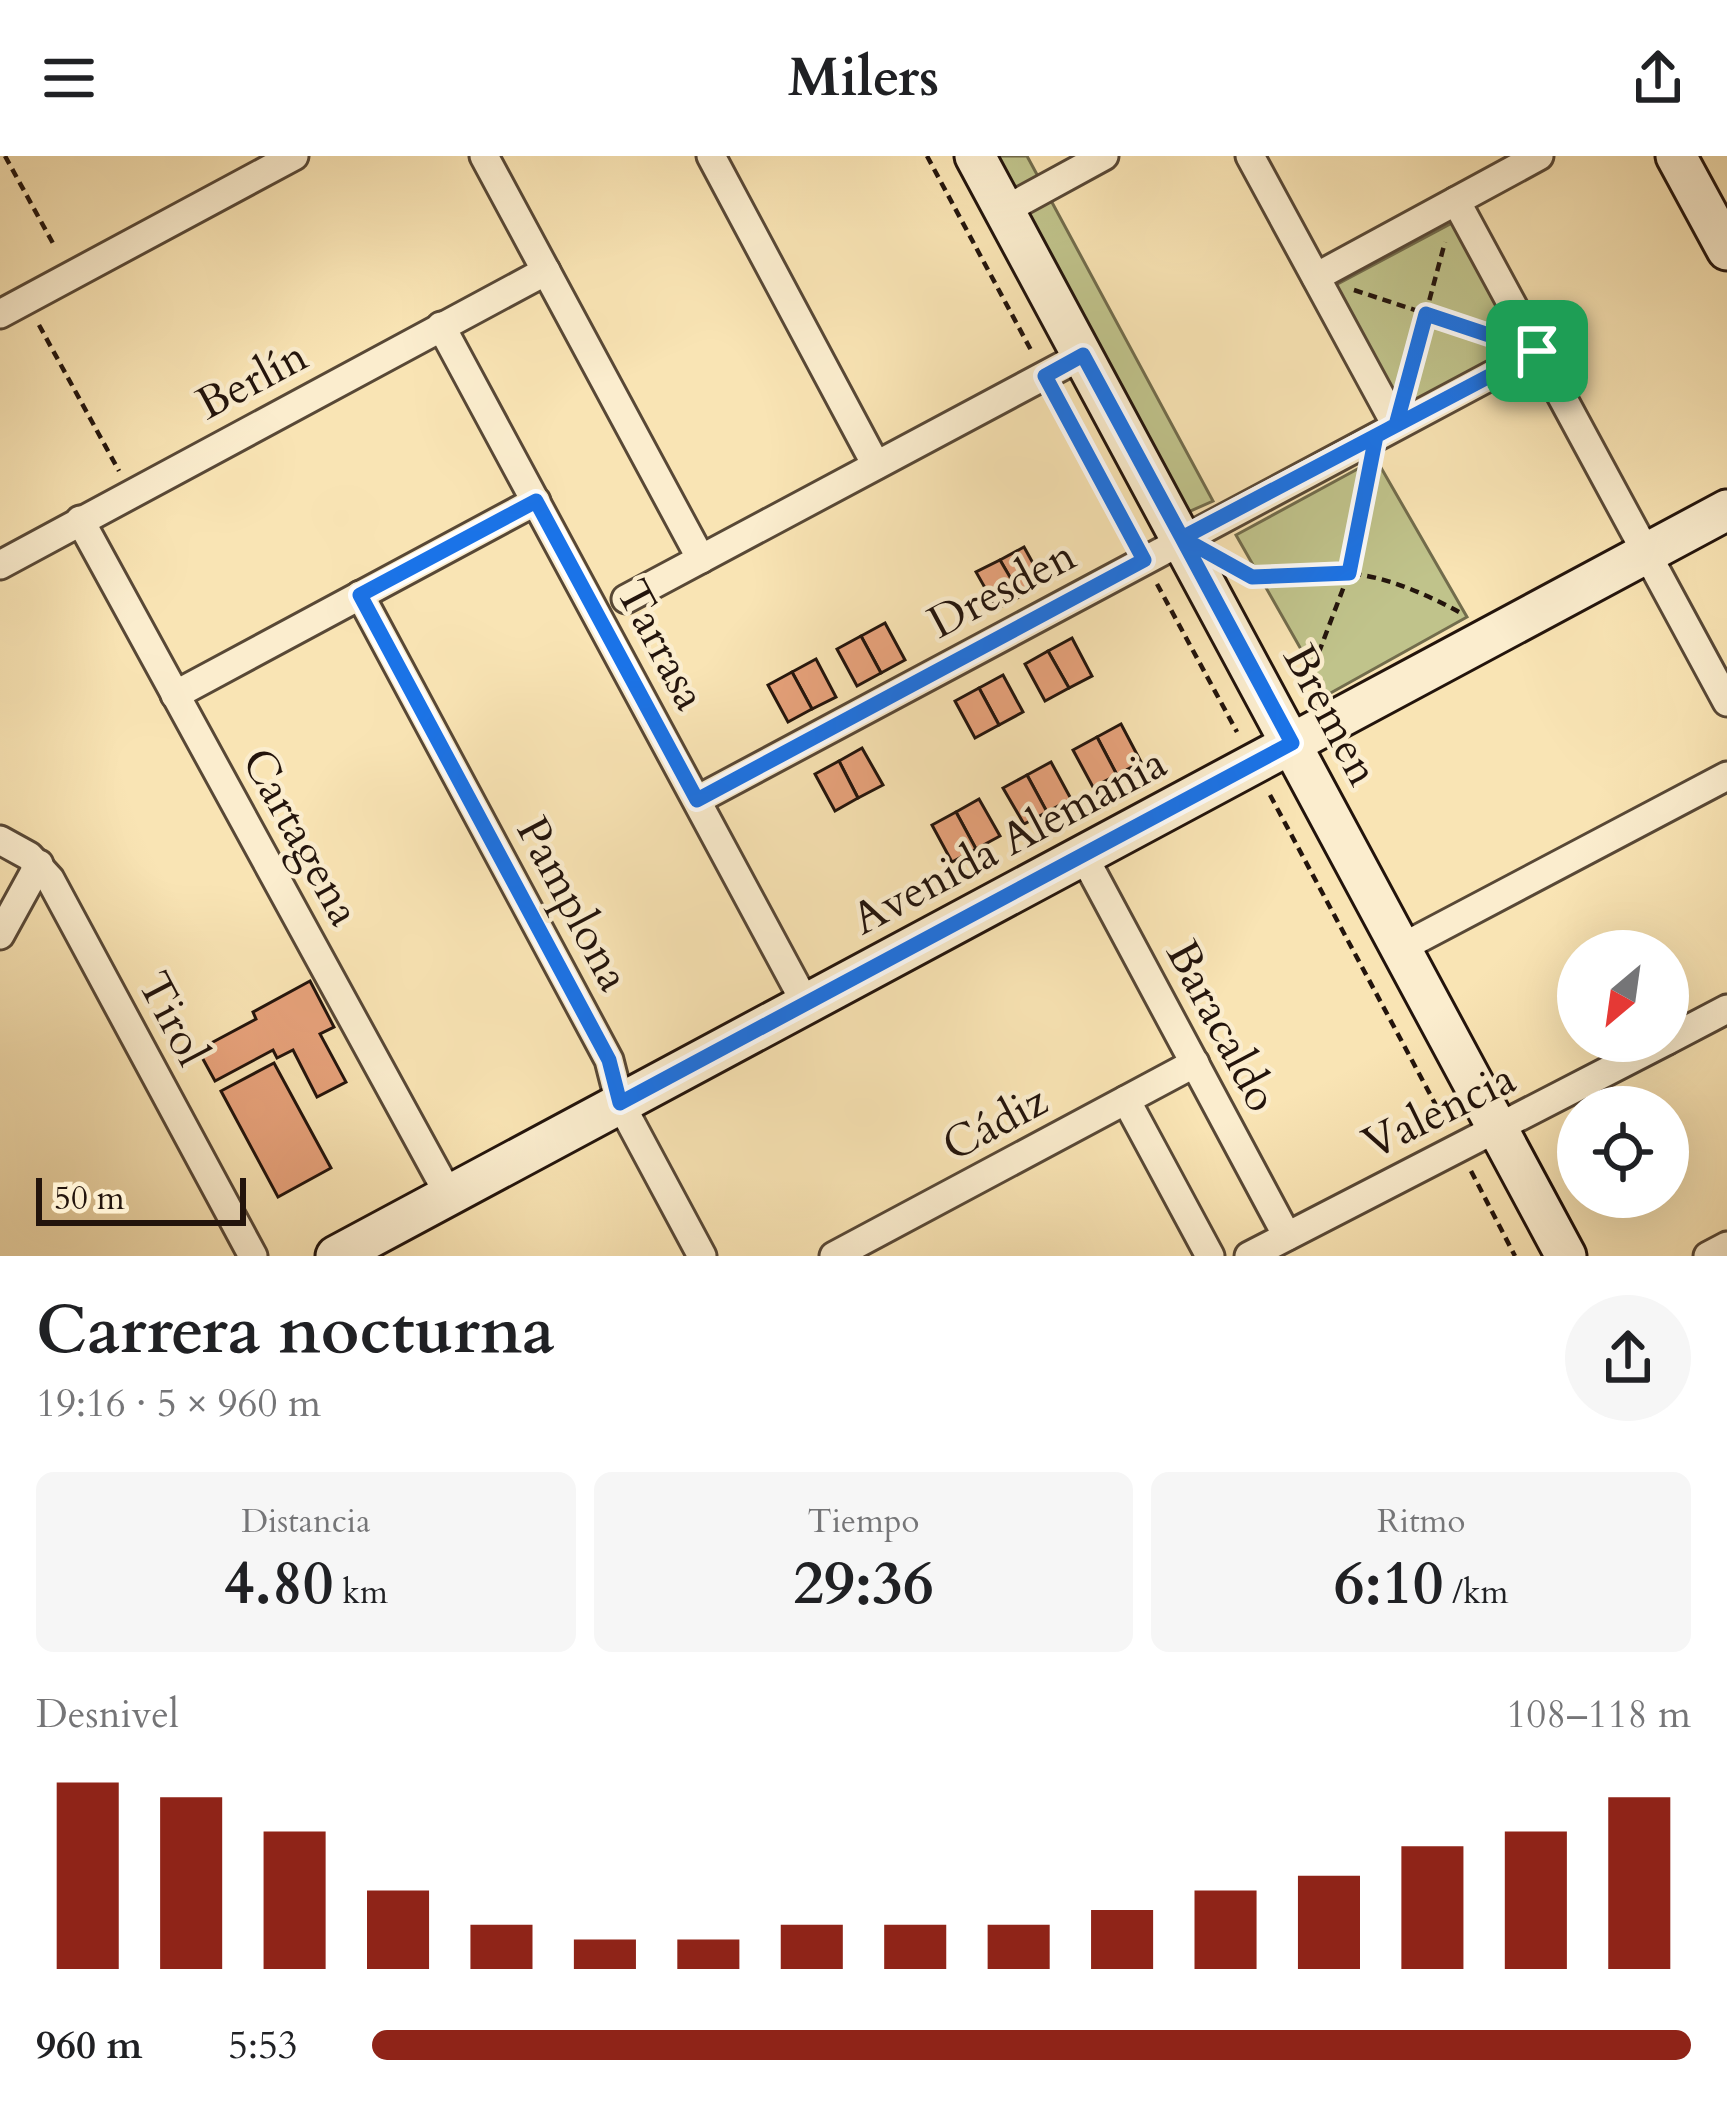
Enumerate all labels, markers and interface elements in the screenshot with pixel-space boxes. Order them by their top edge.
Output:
text: Milers [788,42,939,115]
icon: menu [36,45,102,111]
icon: share [1625,45,1691,111]
pin [1486,300,1588,402]
icon: arrive [1504,318,1570,384]
street label: Berlín [186,325,318,434]
street label: Dresden [918,525,1087,653]
street label: Tarrasa [601,569,721,721]
street label: Bremen [1269,634,1394,797]
street label: Avenida Alemania [841,732,1177,950]
street label: Cartagena [227,737,375,937]
street label: Pamplona [502,806,644,1002]
street label: Baracaldo [1152,930,1292,1122]
north arrow [1557,930,1689,1062]
map controls [1557,930,1689,1218]
street label: Tirol [123,961,223,1077]
street label: Valencia [1353,1048,1525,1174]
street label: Cádiz [932,1070,1058,1176]
button: locate [1557,1086,1689,1218]
scale bar [36,1172,246,1225]
text: 50 m [54,1176,125,1221]
text: Carrera nocturna [36,1287,555,1376]
button: share [1565,1295,1691,1421]
text: 19:16 · 5 × 960 m [36,1377,321,1430]
text: Distancia [241,1499,370,1544]
text: Tiempo [808,1499,919,1544]
text: Ritmo [1377,1499,1465,1544]
text: 4.80 [224,1544,333,1625]
text: 29:36 [793,1544,934,1625]
text: 6:10 [1334,1544,1443,1625]
text: km [333,1570,388,1615]
text: /km [1443,1570,1509,1615]
text: Desnivel [36,1688,179,1741]
text: 108–118 m [1506,1688,1691,1741]
text: 960 m [36,2019,142,2072]
text: 5:53 [228,2019,298,2072]

